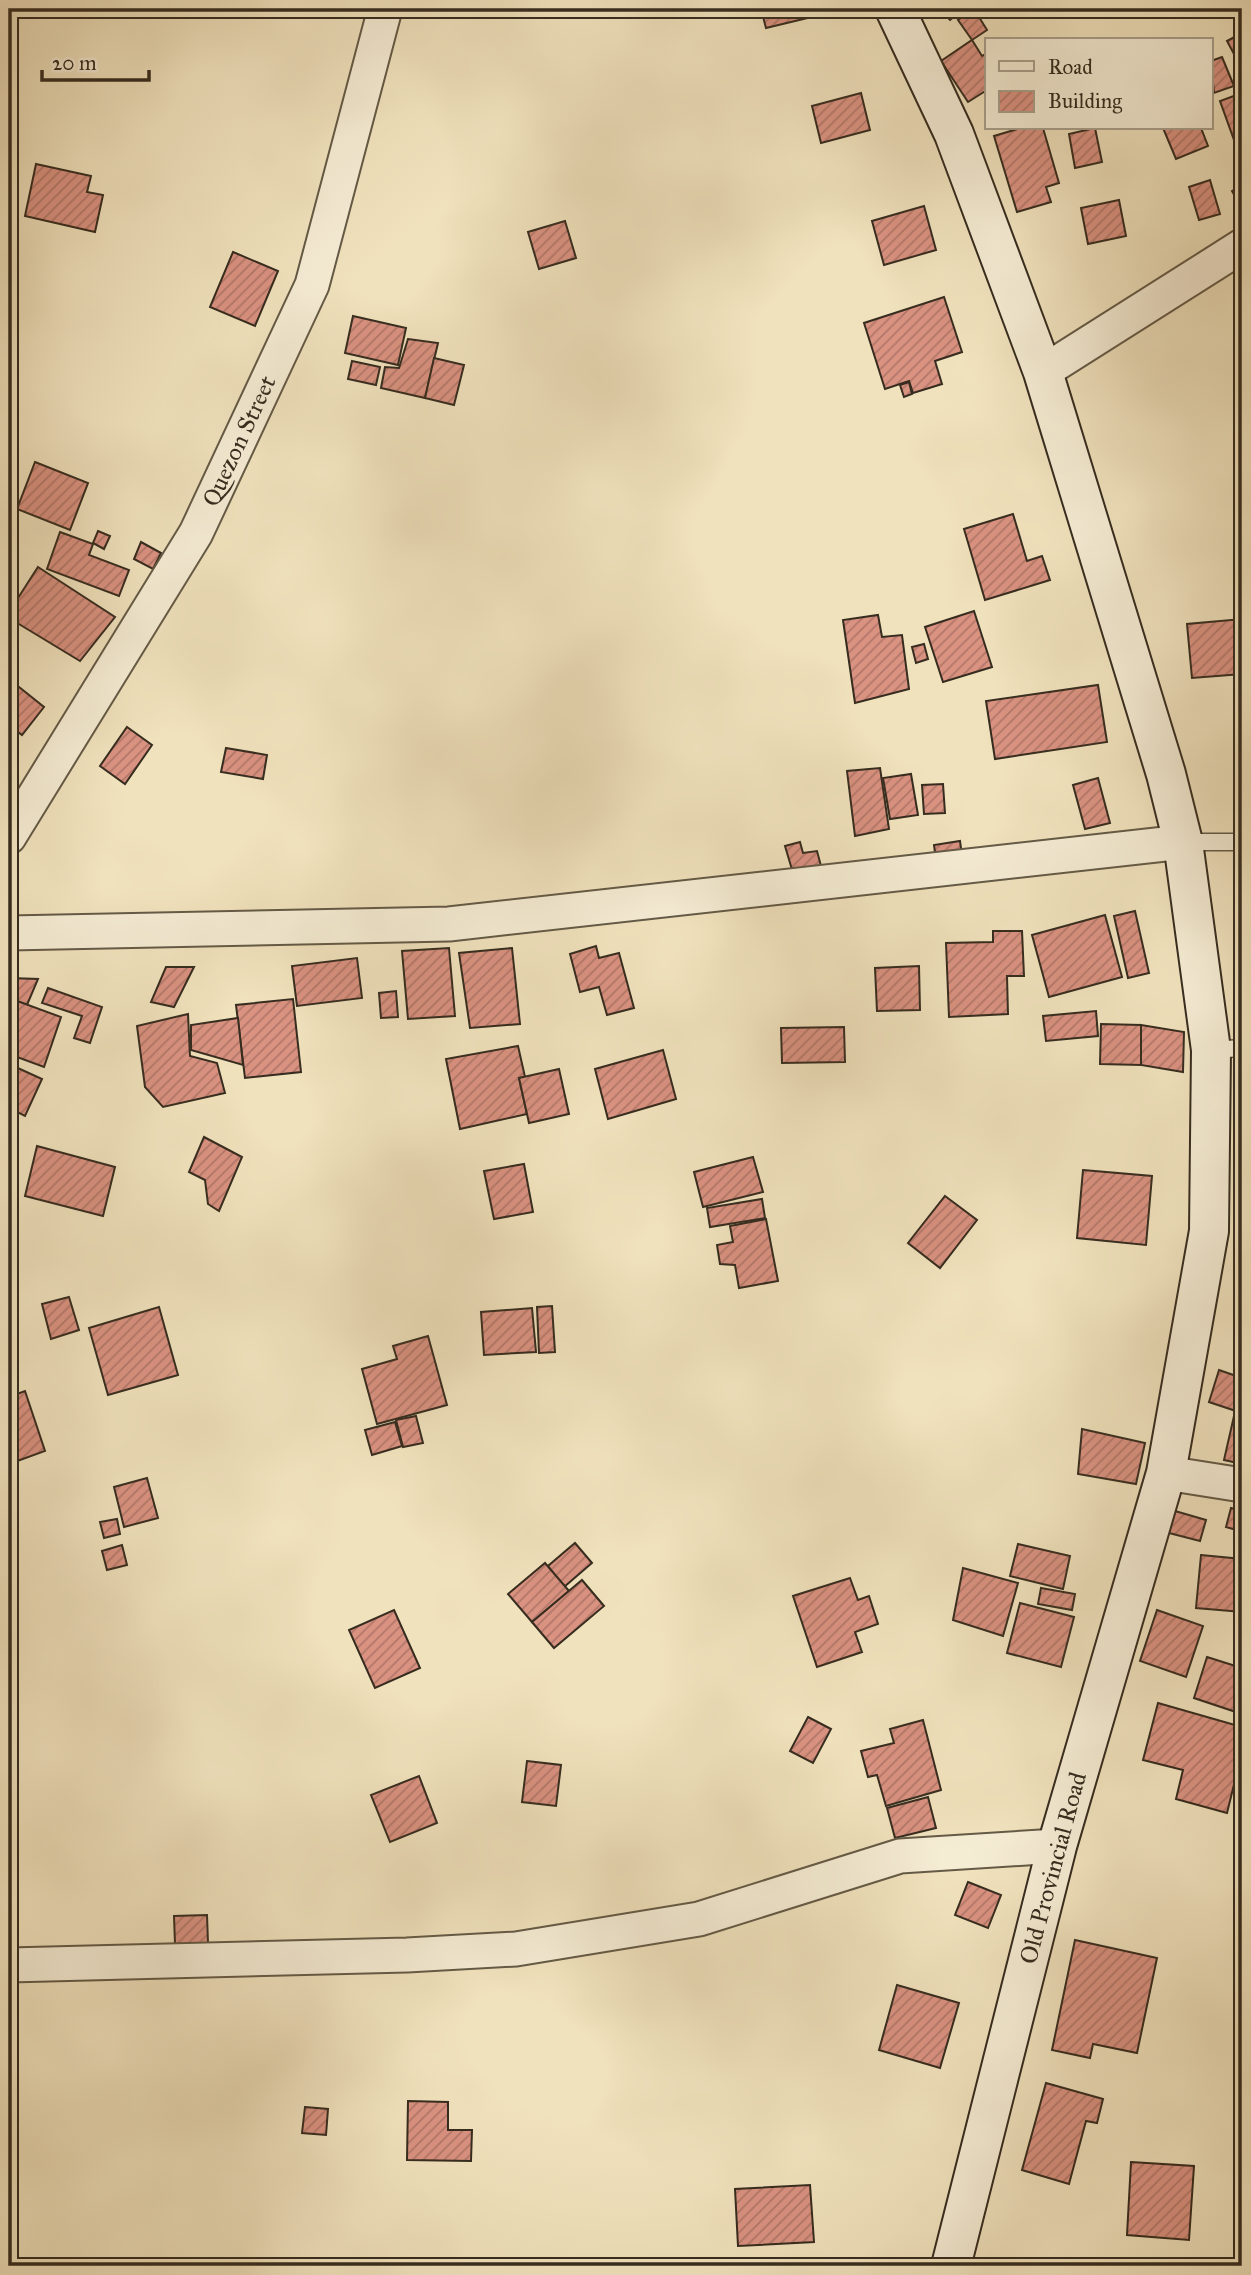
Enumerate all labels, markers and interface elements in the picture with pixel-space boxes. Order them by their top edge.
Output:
scale bar [42,38,149,82]
legend [985,38,1212,130]
text: 20 m [52,50,97,76]
text: Road [1048,54,1093,80]
text: Building [1048,88,1122,114]
street label: Quezon Street [196,370,283,511]
street label: Old Provincial Road [1013,1769,1093,1967]

